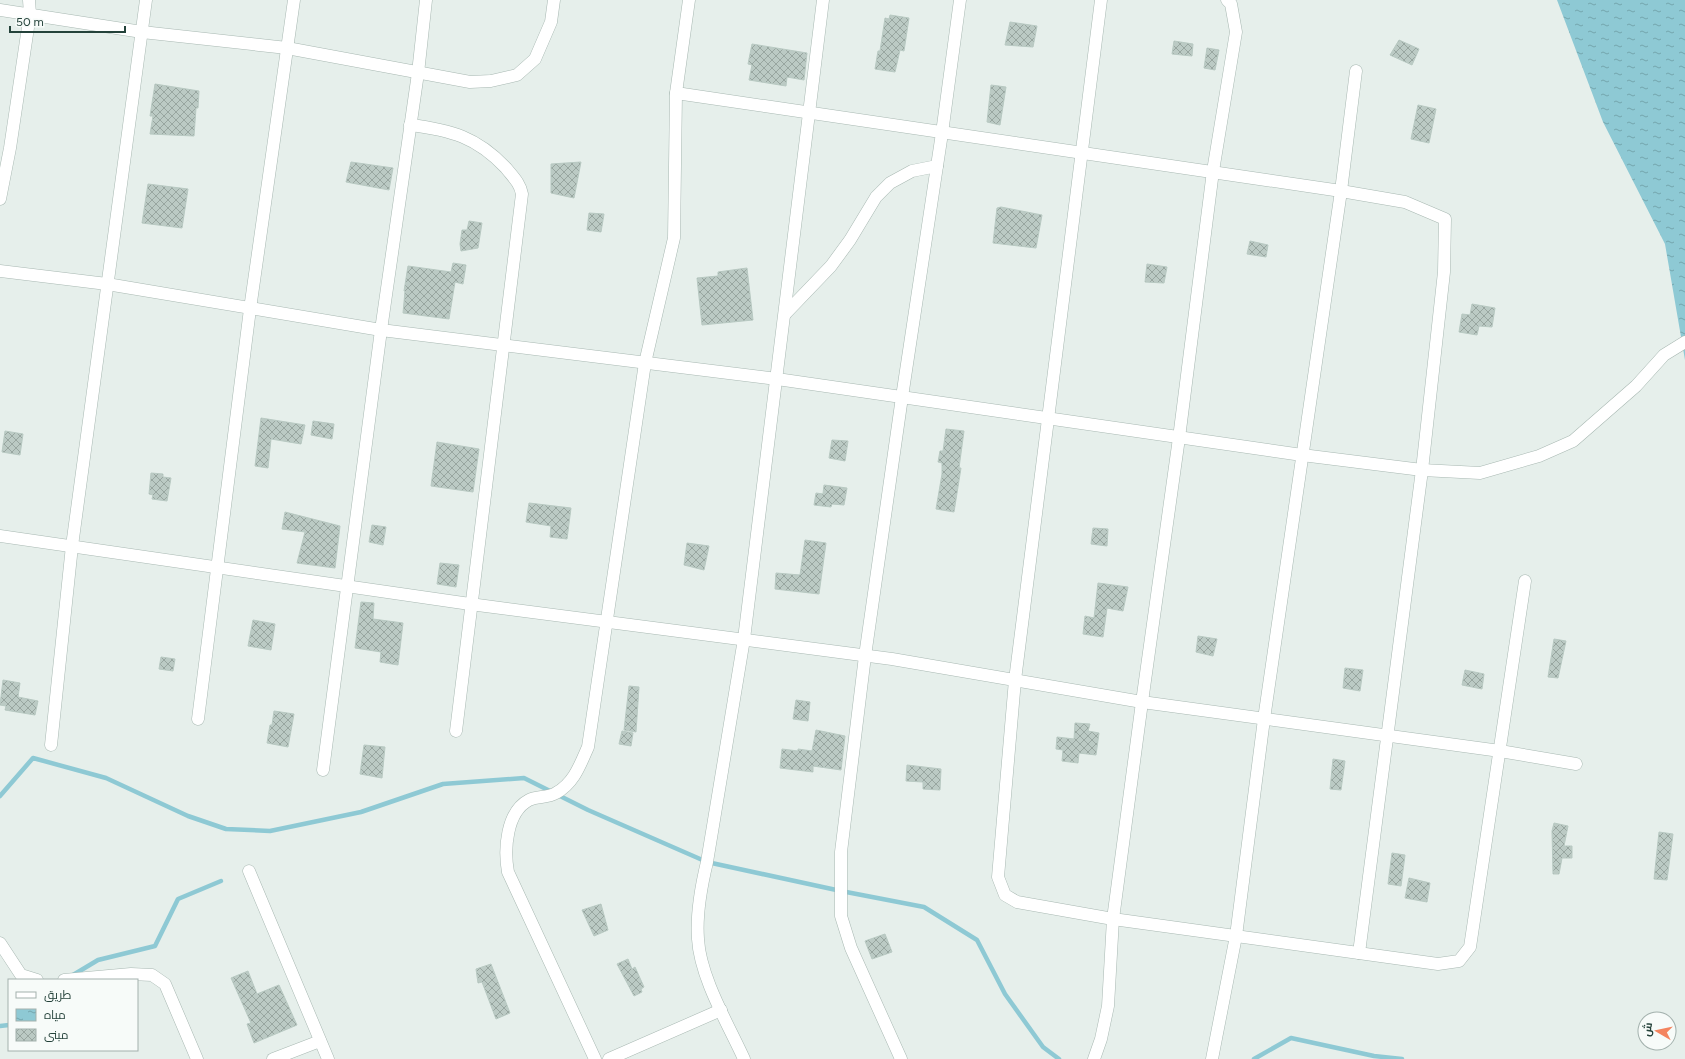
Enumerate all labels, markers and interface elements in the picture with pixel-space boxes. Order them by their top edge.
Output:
scale bar [10,8,125,34]
text: 50 m [16,15,44,29]
legend [8,979,138,1051]
text: طريق [44,988,72,1002]
text: مياه [44,1008,66,1022]
north arrow [1637,1011,1677,1051]
text: ش [1640,1022,1655,1038]
text: مبنى [44,1028,69,1042]

